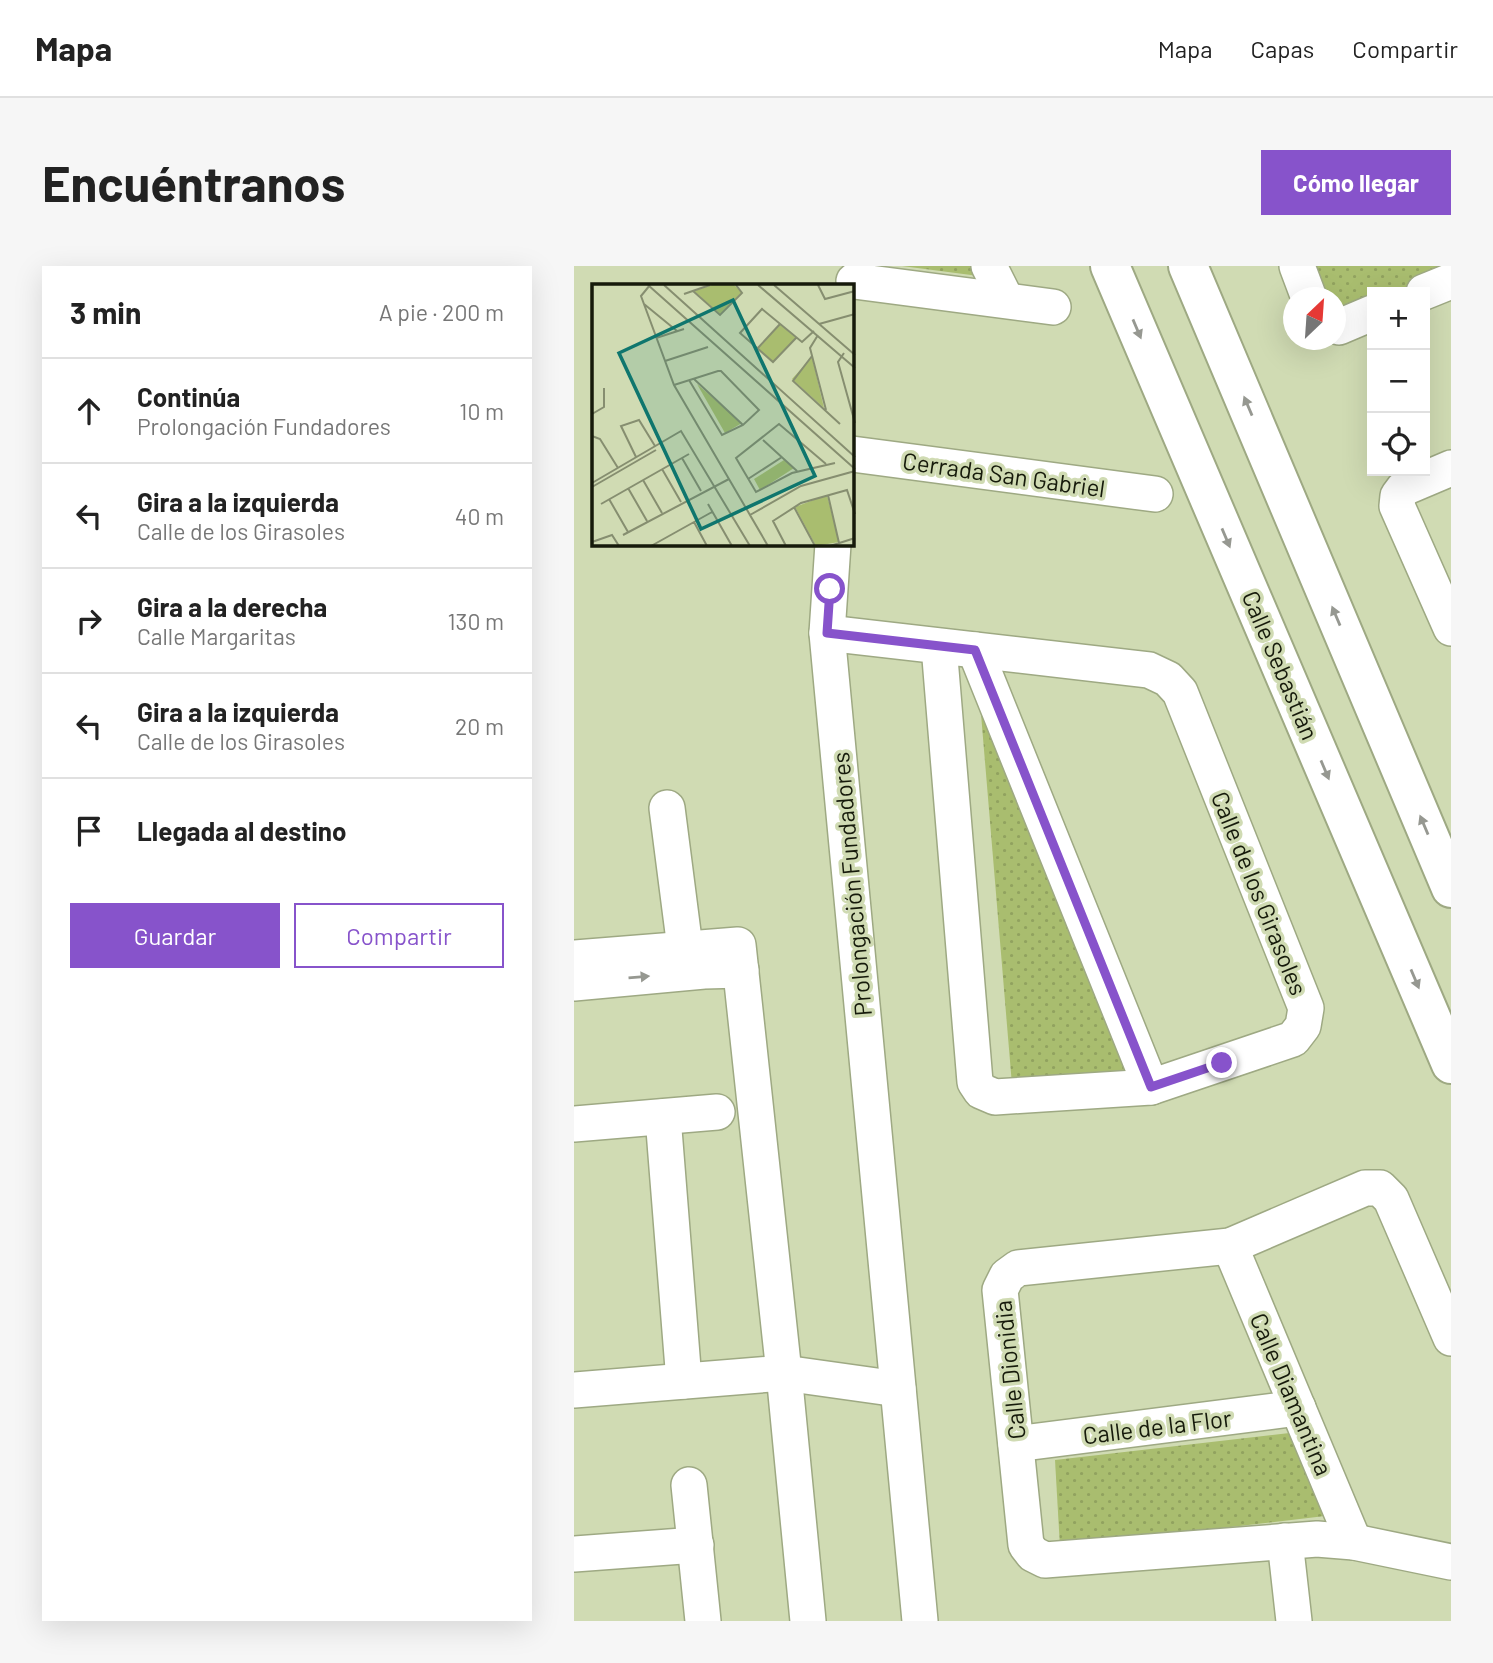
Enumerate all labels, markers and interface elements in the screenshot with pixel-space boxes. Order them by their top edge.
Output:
text: Mapa [35,28,112,68]
text: Mapa [1158,34,1213,63]
text: Capas [1251,34,1314,63]
text: Compartir [1352,34,1458,63]
button: Cómo llegar [1261,150,1451,215]
text: Encuéntranos [42,153,345,212]
inset map [592,284,854,546]
north arrow [1283,287,1346,350]
map controls [1367,287,1430,476]
button: + [1367,287,1430,350]
text: 3 min [70,294,141,330]
text: A pie · 200 m [379,298,504,326]
one-way arrow [1132,318,1143,339]
button: − [1367,350,1430,413]
text: Continúa [137,381,240,412]
icon: ahead [70,392,108,430]
one-way arrow [1242,396,1253,417]
text: 10 m [459,397,504,425]
text: Prolongación Fundadores [137,412,391,440]
button: locate [1367,413,1430,476]
street label: Cerrada San Gabriel [901,445,1107,503]
text: Gira a la izquierda [137,486,339,517]
icon: left [70,497,108,535]
text: 40 m [455,502,504,530]
text: Calle de los Girasoles [137,517,345,545]
one-way arrow [1220,528,1232,548]
route start [814,573,845,604]
street label: Calle Sebastián [1237,586,1325,744]
text: Gira a la derecha [137,591,327,622]
icon: right [70,602,108,640]
one-way arrow [1330,606,1342,626]
text: 130 m [447,607,504,635]
text: Calle Margaritas [137,622,296,650]
text: Gira a la izquierda [137,696,339,727]
icon: left [70,707,108,745]
text: 20 m [455,712,504,740]
text: Calle de los Girasoles [137,727,345,755]
street label: Prolongación Fundadores [825,751,877,1017]
one-way arrow [1320,759,1331,780]
street label: Calle de los Girasoles [1206,787,1314,999]
icon: arrive [70,812,108,850]
text: Llegada al destino [137,815,346,846]
one-way arrow [1419,815,1430,836]
button: Guardar [70,903,280,968]
button: Compartir [294,903,504,968]
one-way arrow [1409,969,1420,990]
one-way arrow [628,971,650,982]
route end [1206,1047,1237,1078]
street label: Calle Dionidia [987,1299,1031,1441]
street label: Calle Diamantina [1245,1308,1339,1480]
street label: Calle de la Flor [1081,1402,1233,1450]

